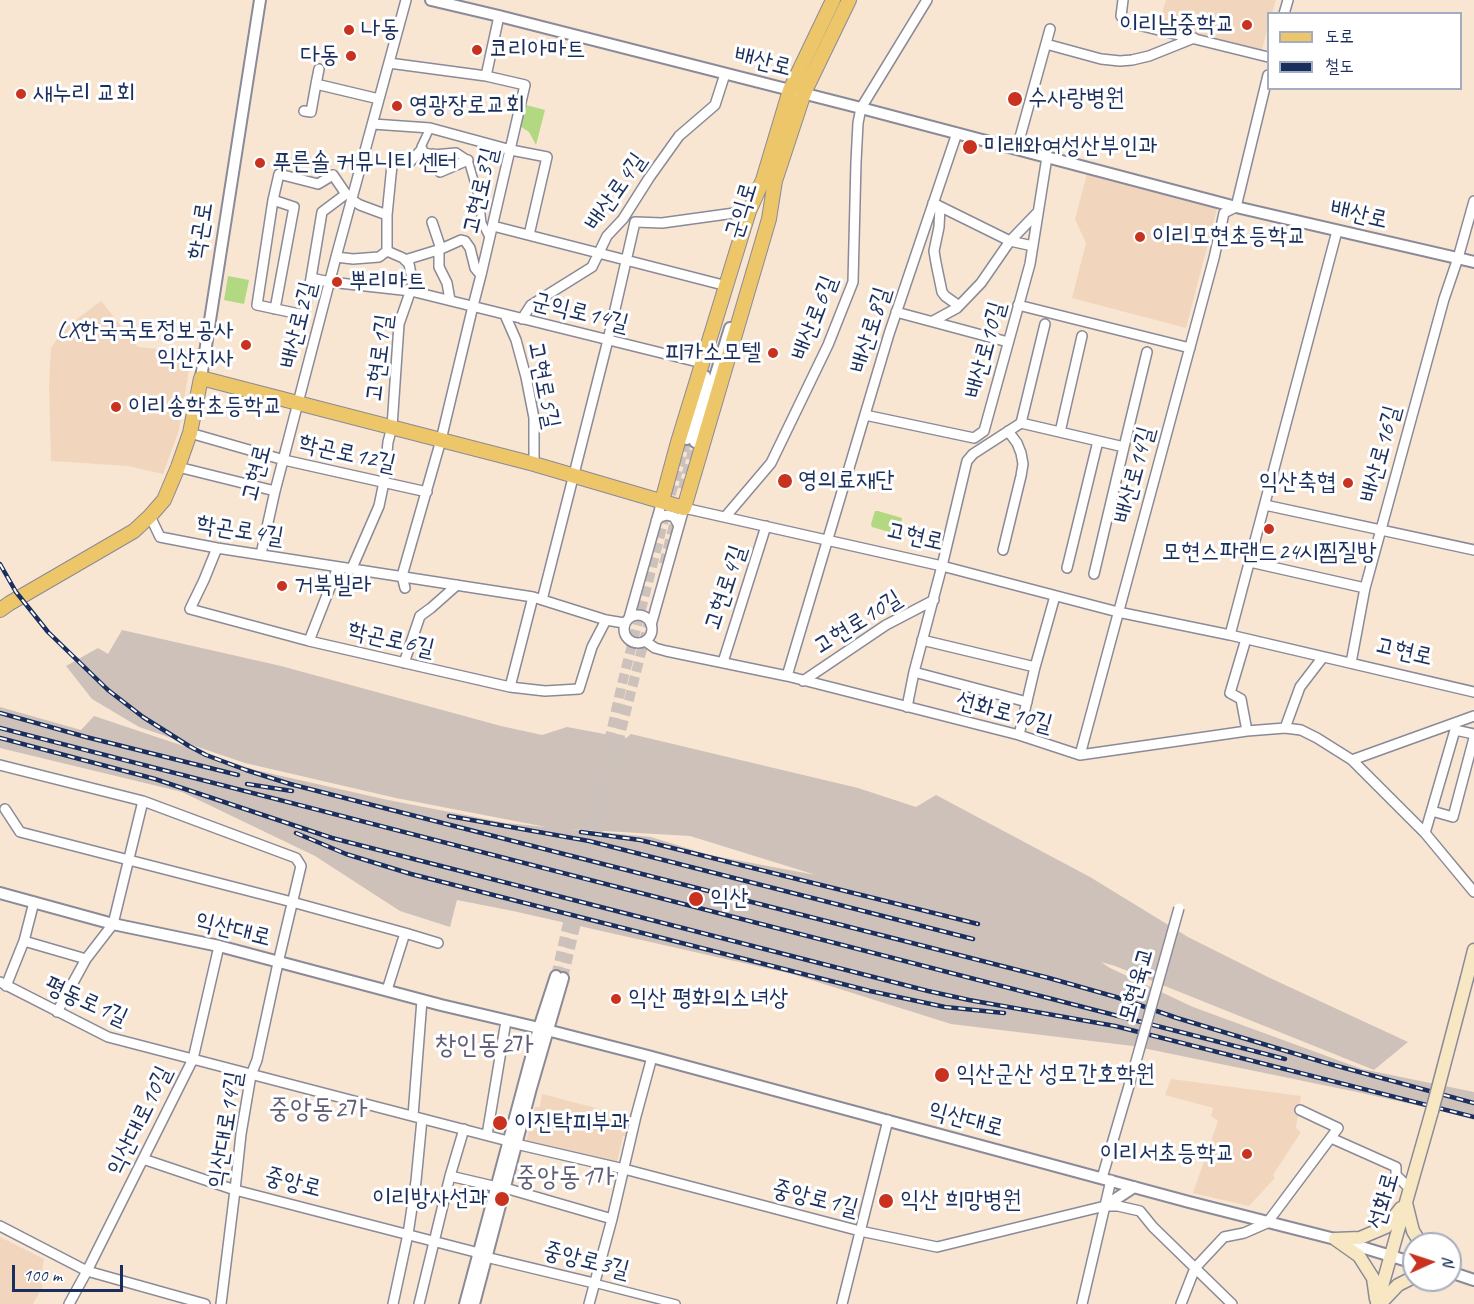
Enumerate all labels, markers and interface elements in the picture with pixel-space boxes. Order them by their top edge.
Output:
place label: 이리남중학교 [1119,11,1235,39]
legend [1267,12,1462,90]
place label: 나동 [361,16,400,44]
marker: 이리남중학교 [1240,18,1254,32]
marker: 나동 [342,23,356,37]
text: 도로 [1325,25,1354,47]
place label: 코리아마트 [489,36,586,64]
street label: 배산로 [731,41,795,83]
place label: 다동 [300,42,339,70]
marker: 코리아마트 [470,43,484,57]
marker: 다동 [344,49,358,63]
text: 철도 [1325,55,1354,77]
place label: 새누리 교회 [33,80,135,108]
place label: 수사랑병원 [1028,85,1125,113]
marker: 새누리 교회 [14,87,28,101]
marker: 수사랑병원 [1006,90,1024,108]
place label: 영광장로교회 [409,92,525,120]
marker: 영광장로교회 [390,99,404,113]
place label: 미래와여성산부인과 [984,133,1158,161]
marker: 미래와여성산부인과 [961,138,979,156]
street label: 고현로3길 [457,145,505,237]
street label: 배산로4길 [579,148,653,236]
place label: 푸른솔 커뮤니티 센터 [272,149,457,177]
marker: 푸른솔 커뮤니티 센터 [253,156,267,170]
street label: 군익로 [720,179,764,243]
street label: 배산로 [1328,194,1390,236]
street label: 학곤로 [182,200,220,262]
place label: 이리모현초등학교 [1152,223,1306,251]
marker: 이리모현초등학교 [1133,230,1147,244]
place label: 뿌리마트 [349,268,426,296]
street label: 배산로6길 [786,272,844,364]
marker: 뿌리마트 [330,275,344,289]
street label: 배산로2길 [274,279,324,371]
street label: 배산로8길 [844,284,898,376]
street label: 군익로14길 [529,287,631,339]
street label: 배산로10길 [959,299,1013,401]
street label: 고현로1길 [360,313,400,403]
place label: LX한국국토정보공사 익산지사 [57,317,234,373]
marker: LX한국국토정보공사 익산지사 [239,338,253,352]
street label: 고현로5길 [520,339,566,431]
place label: 피카소모텔 [664,339,761,367]
marker: 피카소모텔 [766,346,780,360]
place label: 이리송학초등학교 [128,393,282,421]
marker: 이리송학초등학교 [109,400,123,414]
street label: 배산로16길 [1354,403,1408,505]
street label: 배산로14길 [1108,424,1162,526]
street label: 학곤로12길 [296,429,398,479]
street label: 고현로 [236,441,278,505]
place label: 영의료재단 [798,467,895,495]
place label: 익산축협 [1259,469,1336,497]
marker: 영의료재단 [776,472,794,490]
marker: 익산축협 [1341,476,1355,490]
street label: 학곤로4길 [194,510,286,552]
street label: 고현로 [884,516,946,558]
marker: 모현스파랜드24시찜질방 [1262,522,1276,536]
place label: 모현스파랜드24시찜질방 [1162,539,1376,567]
street label: 고현로4길 [699,542,753,634]
place label: 거북빌라 [294,572,371,600]
marker: 거북빌라 [275,579,289,593]
street label: 고현로10길 [808,585,908,661]
street label: 학곤로6길 [345,616,437,664]
street label: 고현로 [1373,631,1435,673]
street label: 선화로10길 [953,686,1055,740]
place label: 익산 [710,885,749,913]
marker: 익산 [687,890,705,908]
street label: 익산대로 [192,907,274,953]
street label: 모현육교 [1113,944,1161,1026]
street label: 평동로1길 [40,971,132,1033]
place label: 익산 평화의소녀상 [628,985,788,1013]
marker: 익산 평화의소녀상 [609,992,623,1006]
district label: 창인동2가 [434,1030,534,1062]
place label: 익산군산 성모간호학원 [956,1061,1155,1089]
street label: 익산대로10길 [101,1062,179,1180]
marker: 익산군산 성모간호학원 [933,1066,951,1084]
street label: 익산대로14길 [203,1069,249,1191]
district label: 중앙동2가 [268,1094,368,1126]
street label: 익산대로 [925,1096,1007,1144]
place label: 이진탁피부과 [514,1109,630,1137]
marker: 이진탁피부과 [491,1114,509,1132]
place label: 이리서초등학교 [1100,1140,1235,1168]
marker: 이리서초등학교 [1240,1147,1254,1161]
street label: 중앙로 [261,1162,325,1204]
district label: 중앙동1가 [515,1162,615,1194]
street label: 선화로 [1362,1169,1406,1233]
street label: 중앙로1길 [769,1174,861,1224]
place label: 이리방사선과 [372,1185,488,1213]
place label: 익산 희망병원 [900,1187,1022,1215]
marker: 이리방사선과 [493,1190,511,1208]
marker: 익산 희망병원 [877,1192,895,1210]
north arrow [1402,1232,1462,1292]
street label: 중앙로3길 [540,1236,632,1286]
scale bar [15,1253,126,1291]
text: N [1438,1256,1458,1267]
text: 100 m [23,1264,62,1286]

